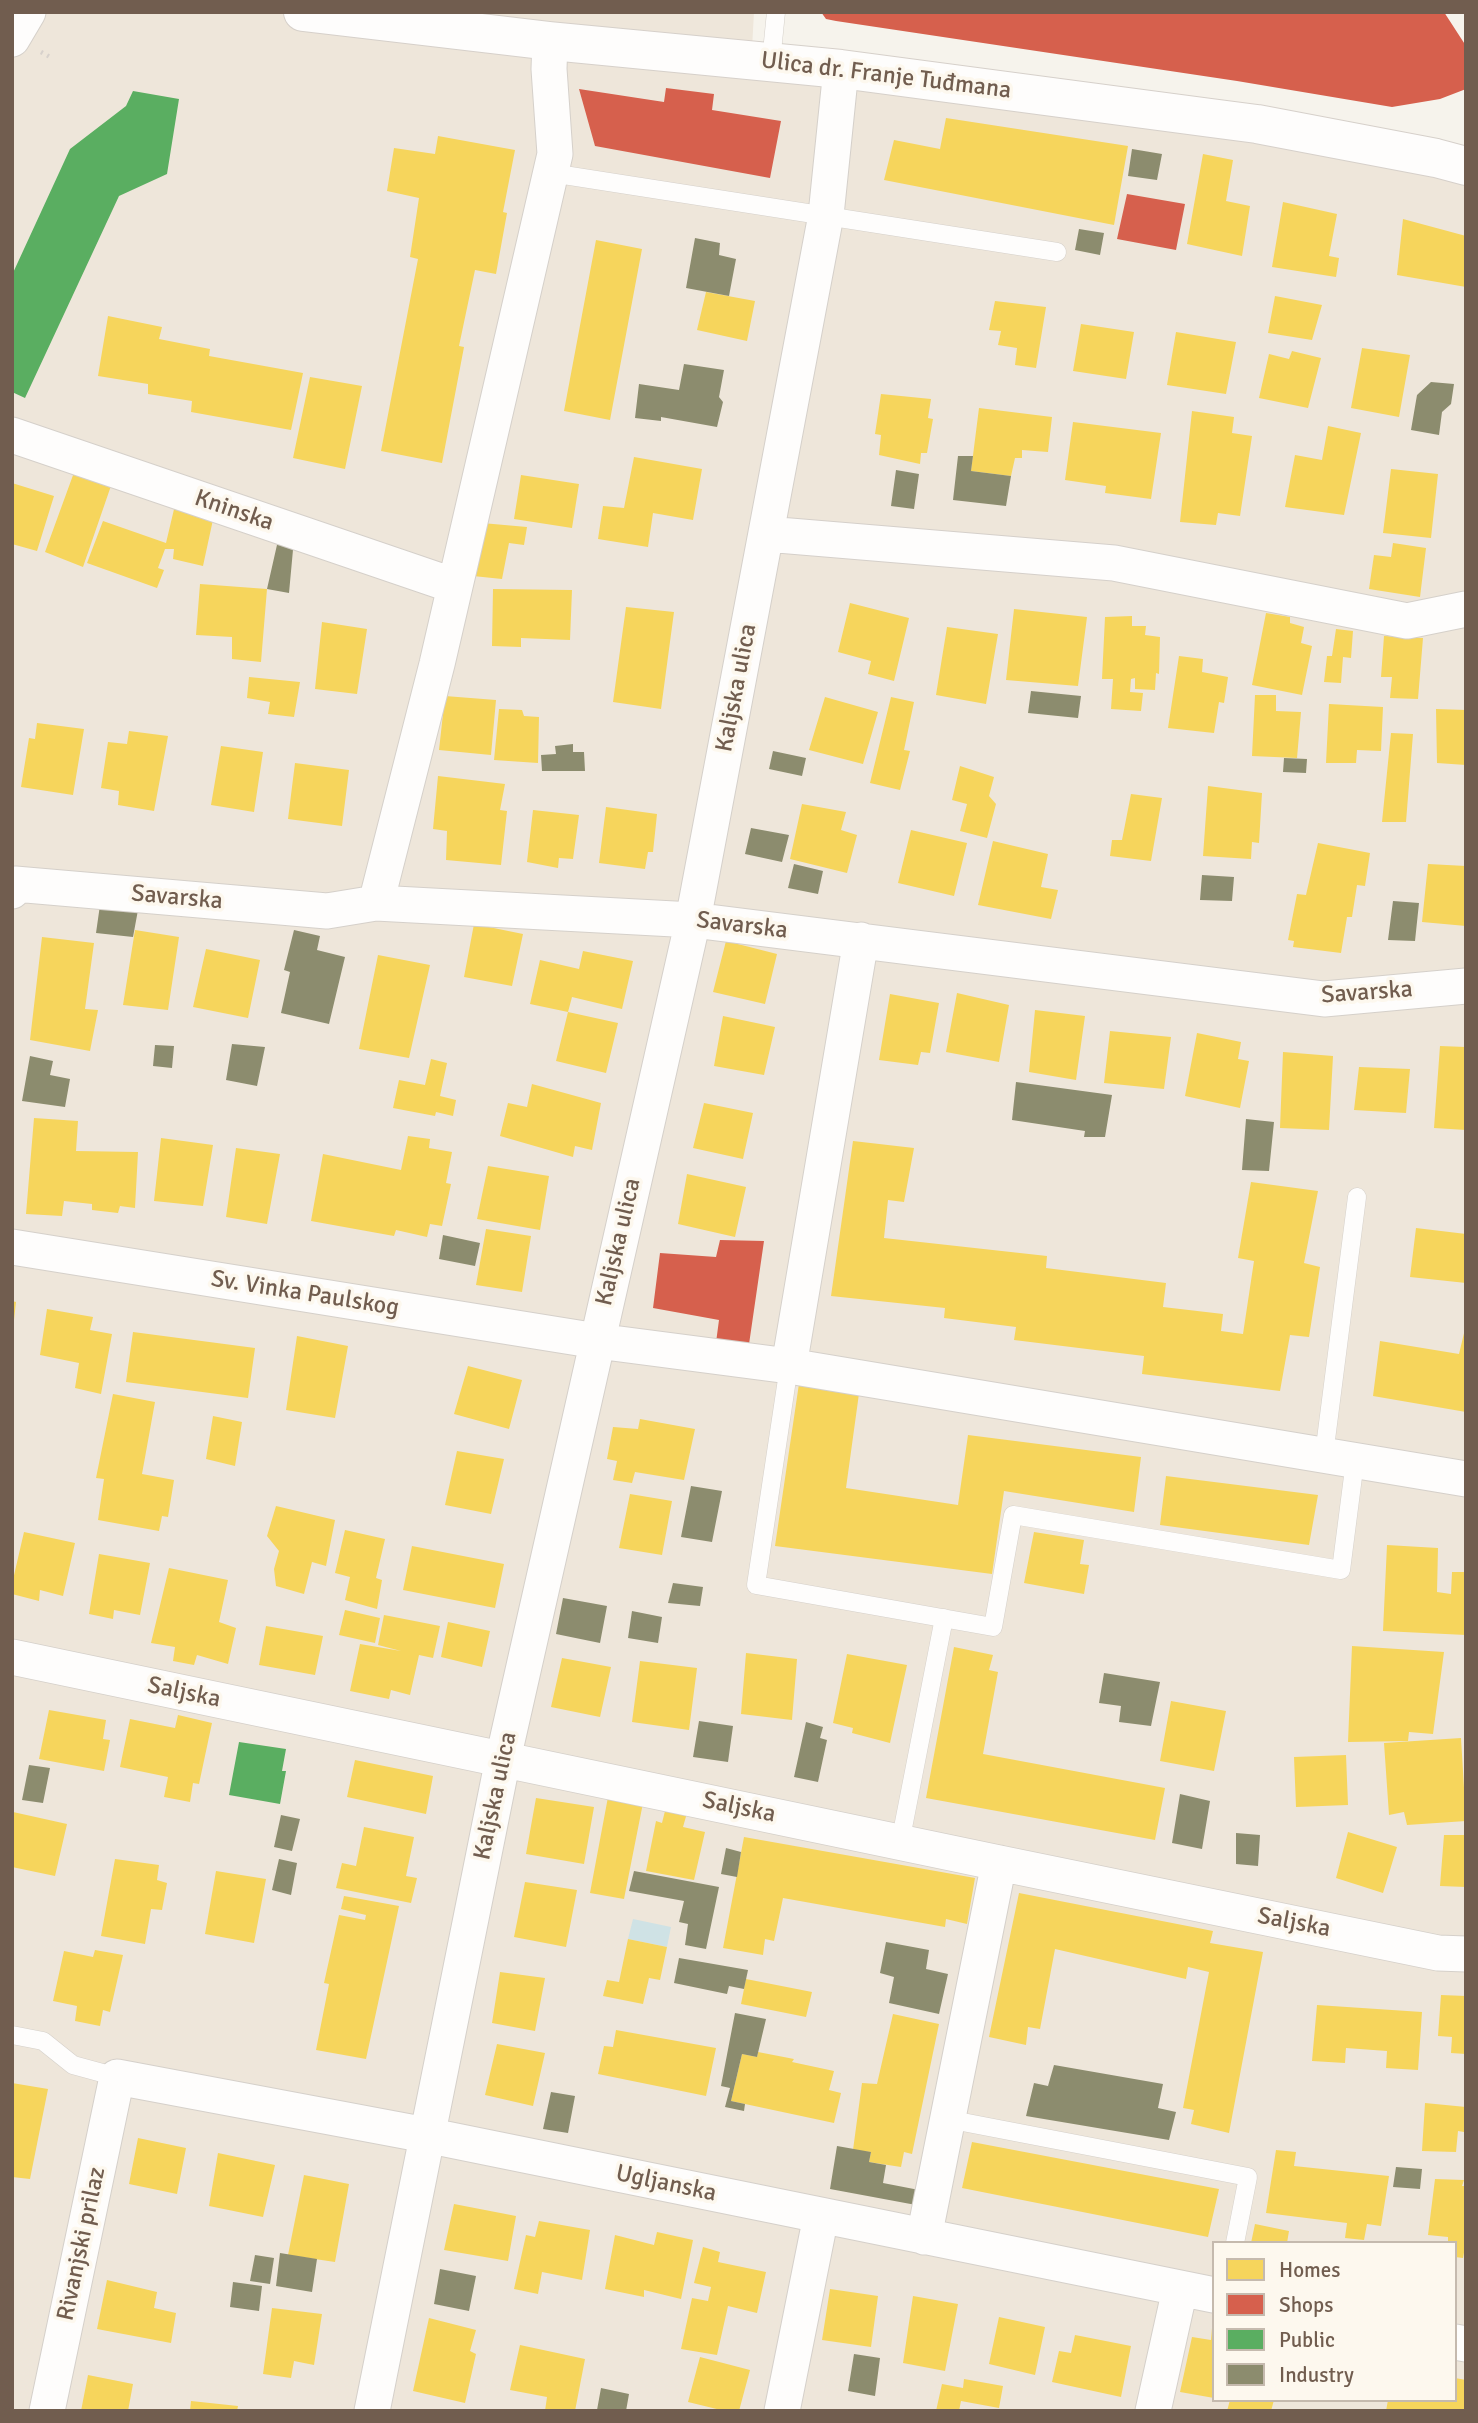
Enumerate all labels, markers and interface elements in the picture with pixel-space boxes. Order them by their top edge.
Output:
street label: Ulica dr. Franje Tuđmana [759,46,1013,106]
street label: Kninska [191,484,277,538]
street label: Kaljska ulica [710,621,764,755]
street label: Savarska [130,880,224,916]
street label: Savarska [695,906,789,946]
street label: Savarska [1320,975,1414,1011]
street label: Kaljska ulica [590,1175,648,1309]
street label: Sv. Vinka Paulskog [209,1265,401,1323]
street label: Saljska [145,1671,223,1715]
street label: Kaljska ulica [468,1729,524,1863]
street label: Saljska [700,1786,778,1830]
street label: Saljska [1255,1902,1333,1944]
street label: Ugljanska [613,2159,719,2209]
street label: Rivanjski prilaz [52,2165,112,2323]
legend [1212,2241,1457,2402]
text: Homes [1279,2257,1341,2283]
text: Shops [1279,2292,1333,2318]
text: Public [1279,2327,1335,2353]
text: Industry [1279,2362,1354,2388]

